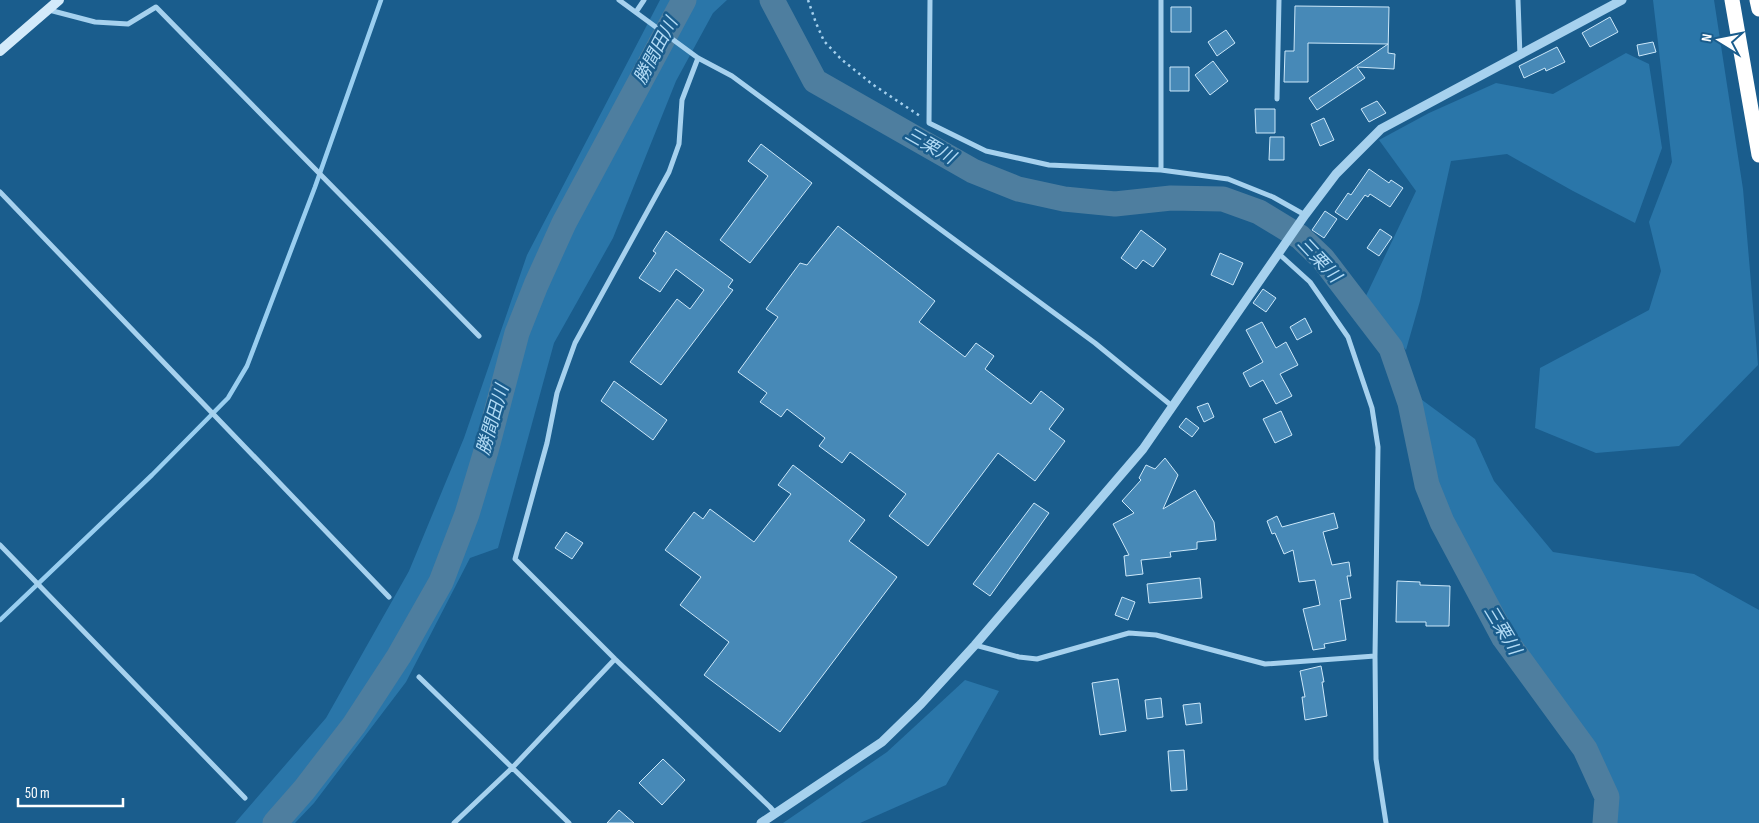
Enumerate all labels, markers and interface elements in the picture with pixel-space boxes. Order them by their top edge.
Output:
water label: 勝間田川 [630,13,683,88]
north arrow [1694,15,1744,65]
text: N [1698,33,1716,43]
water label: 三栗川 [901,123,960,170]
water label: 三栗川 [1293,233,1346,288]
water label: 勝間田川 [473,381,514,457]
water label: 三栗川 [1479,601,1526,660]
scale bar [18,776,122,808]
text: 50 m [25,784,50,803]

